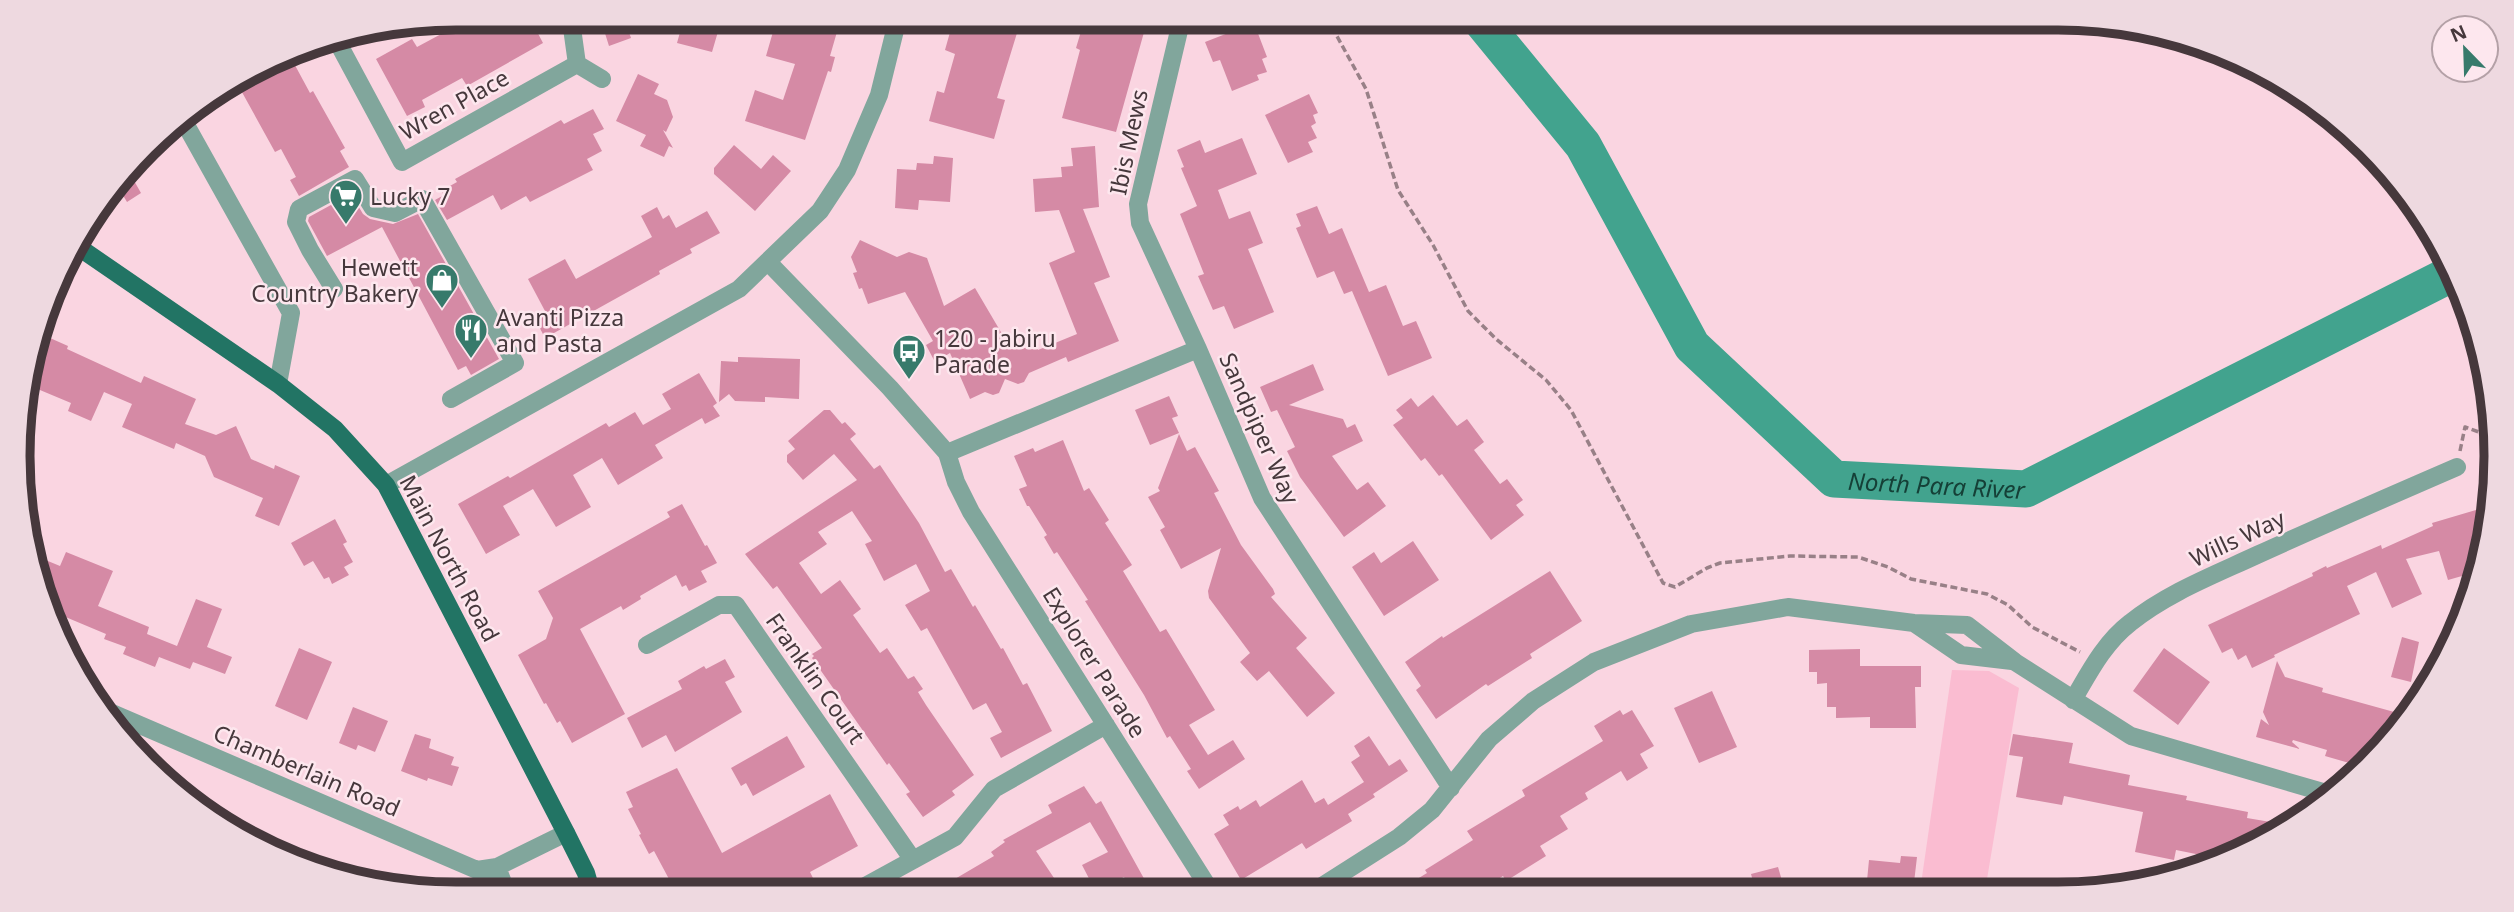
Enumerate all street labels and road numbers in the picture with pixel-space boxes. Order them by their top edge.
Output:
street label: Wren Place [394,61,514,147]
street label: Ibis Mews [1101,86,1155,198]
street label: Sandpiper Way [1212,347,1308,509]
street label: Main North Road [393,469,507,647]
street label: Wills Way [2184,502,2290,574]
street label: Explorer Parade [1036,580,1154,744]
street label: Franklin Court [759,606,873,750]
street label: Chamberlain Road [209,716,405,824]

